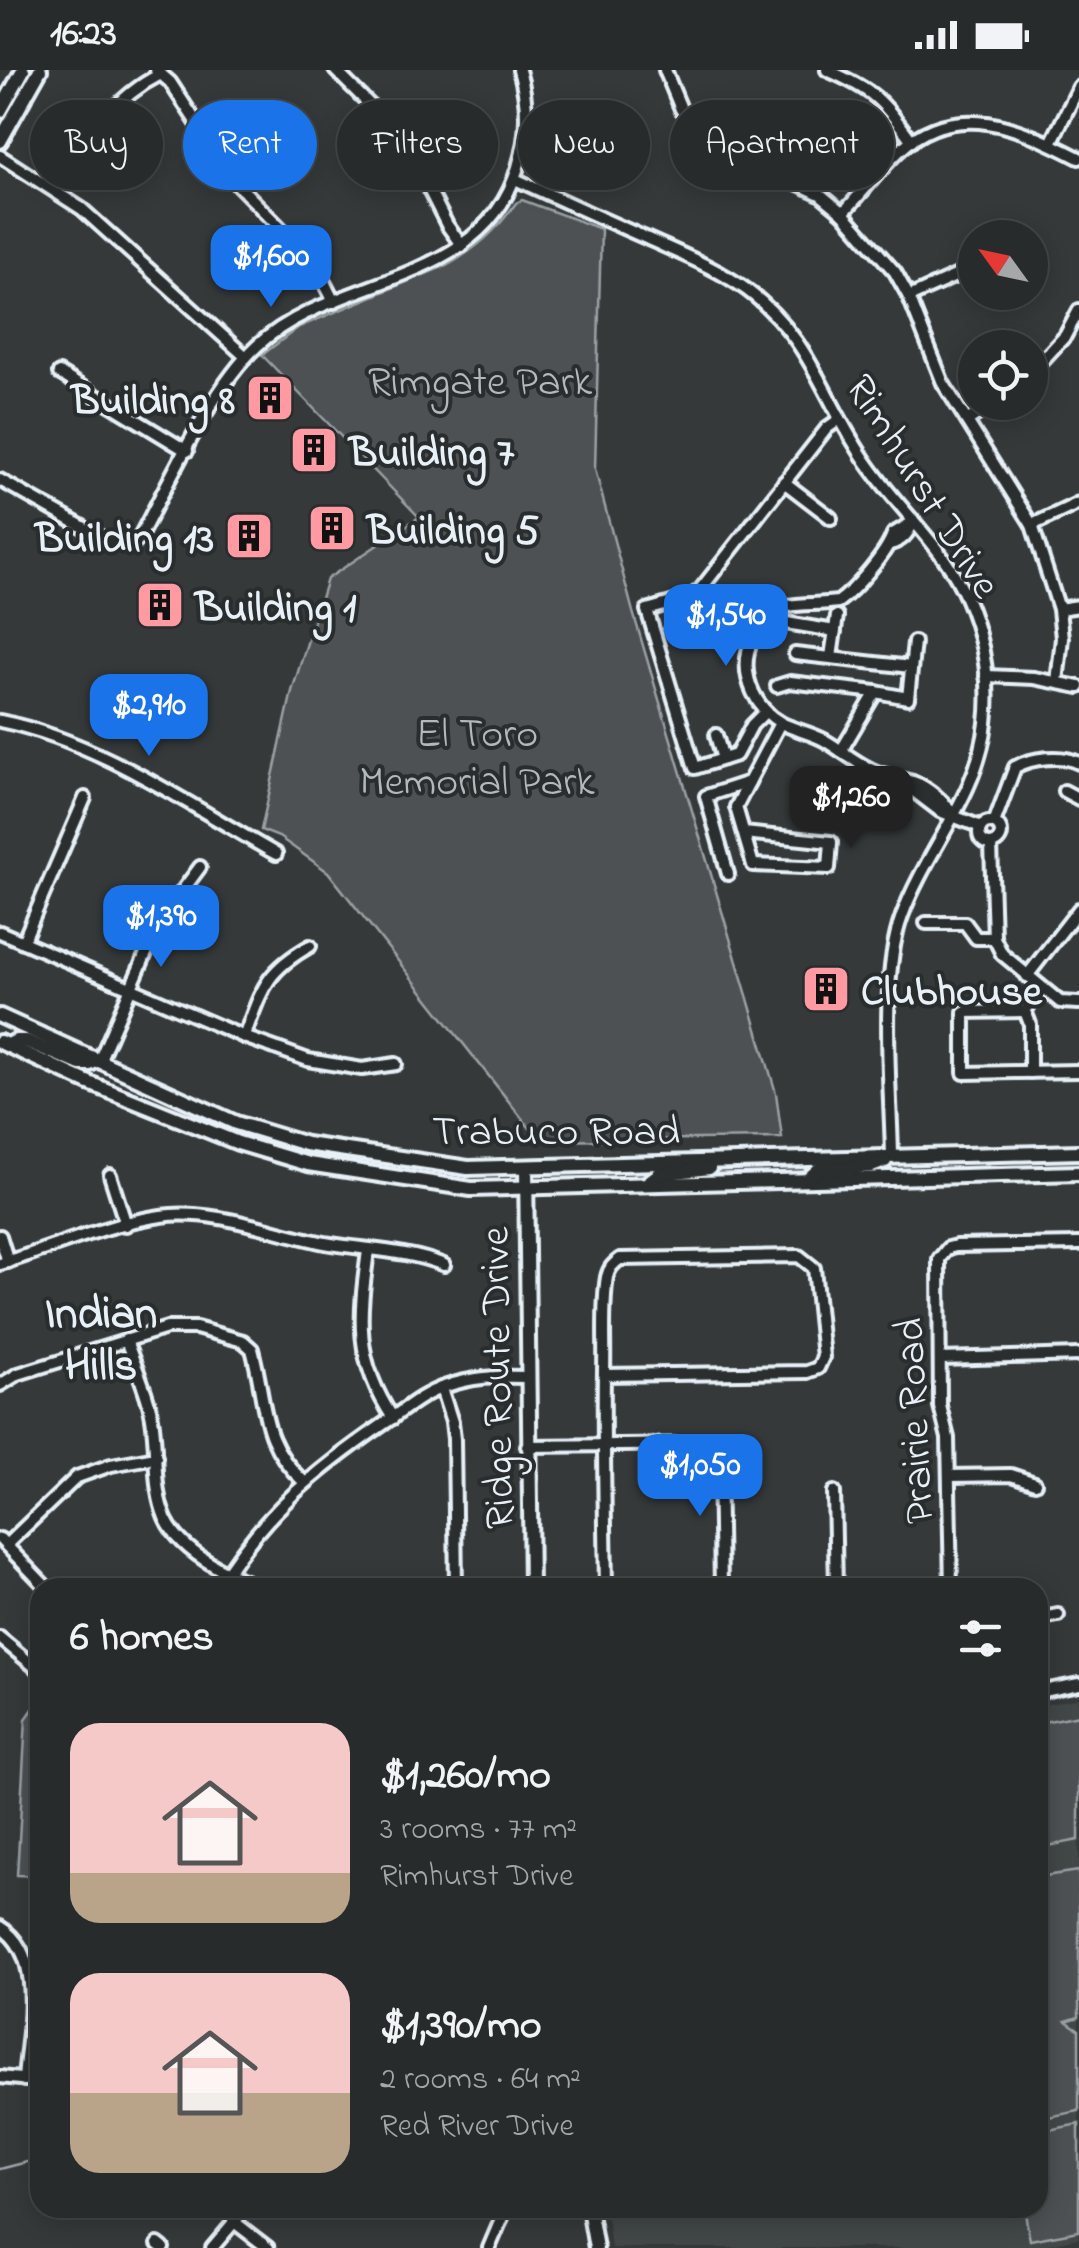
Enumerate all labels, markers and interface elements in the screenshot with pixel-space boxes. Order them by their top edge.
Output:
text: 16:23 [50,7,117,63]
chip: Buy [30,100,163,190]
chip: Rent [183,100,317,190]
chip: Filters [337,100,498,190]
chip: New [518,100,650,190]
chip: Apartment [670,100,894,190]
north arrow [958,220,1048,310]
map controls [958,220,1048,420]
pin: $1,600 [190,225,352,310]
text: $1,600 [233,234,309,281]
button: locate [958,330,1048,420]
park label: Rimgate Park [368,353,593,414]
street label: Rimhurst Drive [828,364,1014,611]
place label: Building 8 [69,372,235,434]
building icon: Building 8 [244,372,296,424]
building icon: Building 7 [288,424,340,476]
place label: Building 7 [347,424,515,486]
building icon: Building 5 [306,502,358,554]
place label: Building 5 [365,502,539,564]
place label: Building 13 [33,510,214,572]
building icon: Building 13 [223,510,275,562]
building icon: Building 1 [134,579,186,631]
place label: Building 1 [193,579,357,641]
pin: $1,540 [645,584,807,669]
text: $1,540 [686,593,766,640]
pin: $2,910 [68,674,230,759]
text: $2,910 [112,683,186,730]
park label: El Toro Memorial Park [359,705,595,814]
pin: $1,260 [770,766,932,851]
text: $1,260 [812,775,890,822]
pin: $1,390 [80,885,242,970]
text: $1,390 [125,894,197,941]
building icon: Clubhouse [800,963,852,1015]
place label: Clubhouse [861,963,1043,1024]
street label: Trabuco Road [432,1103,680,1164]
street label: Ridge Route Drive [466,1226,533,1530]
district label: Indian Hills [45,1283,157,1401]
street label: Prairie Road [881,1316,952,1525]
pin: $1,050 [619,1434,781,1519]
text: $1,050 [660,1443,741,1490]
text: 6 homes [70,1608,214,1669]
icon: filters [953,1611,1008,1666]
text: $1,260/mo [380,1746,551,1807]
icon: home [150,1763,270,1883]
text: 3 rooms · 77 m² [380,1807,577,1854]
text: Rimhurst Drive [380,1854,573,1901]
text: $1,390/mo [380,1996,542,2057]
icon: home [150,2013,270,2133]
text: 2 rooms · 64 m² [380,2057,581,2104]
text: Red River Drive [380,2104,574,2151]

